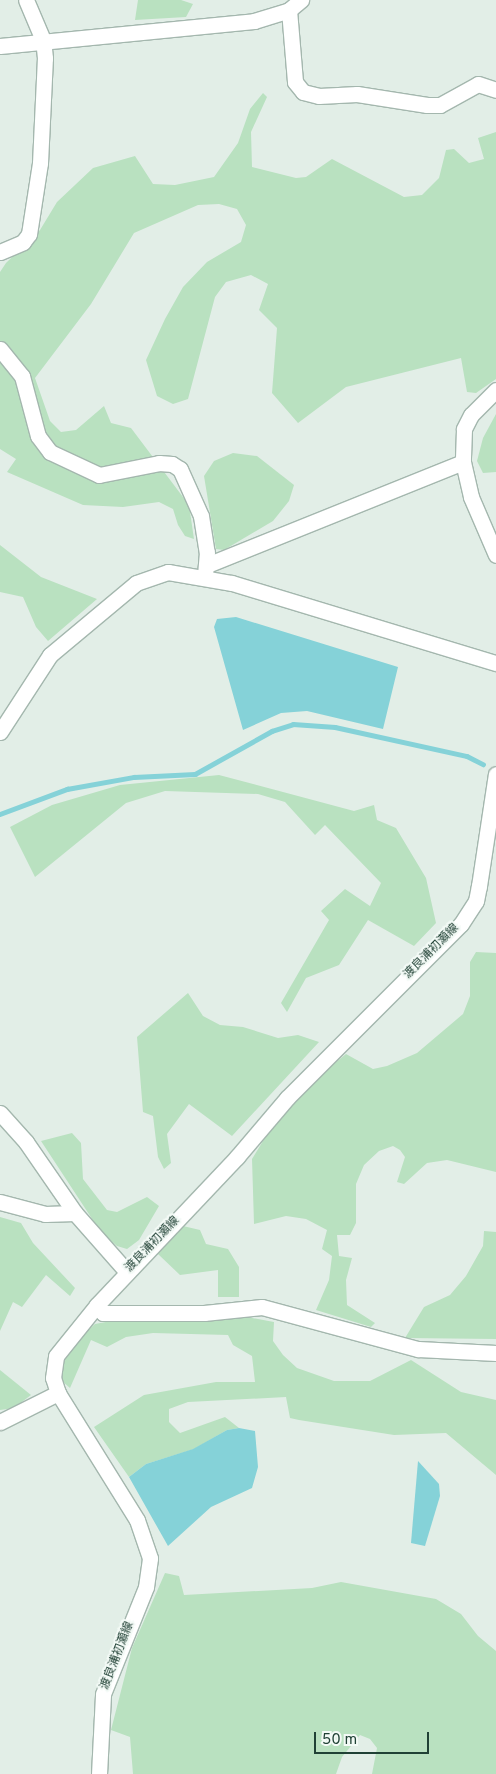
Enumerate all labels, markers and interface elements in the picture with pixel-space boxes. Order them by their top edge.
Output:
street label: 渡良浦初瀬線 [401,921,463,983]
street label: 渡良浦初瀬線 [123,1214,183,1276]
street label: 渡良浦初瀬線 [98,1620,138,1692]
scale bar [316,1722,431,1754]
text: 50 m [322,1731,357,1750]

